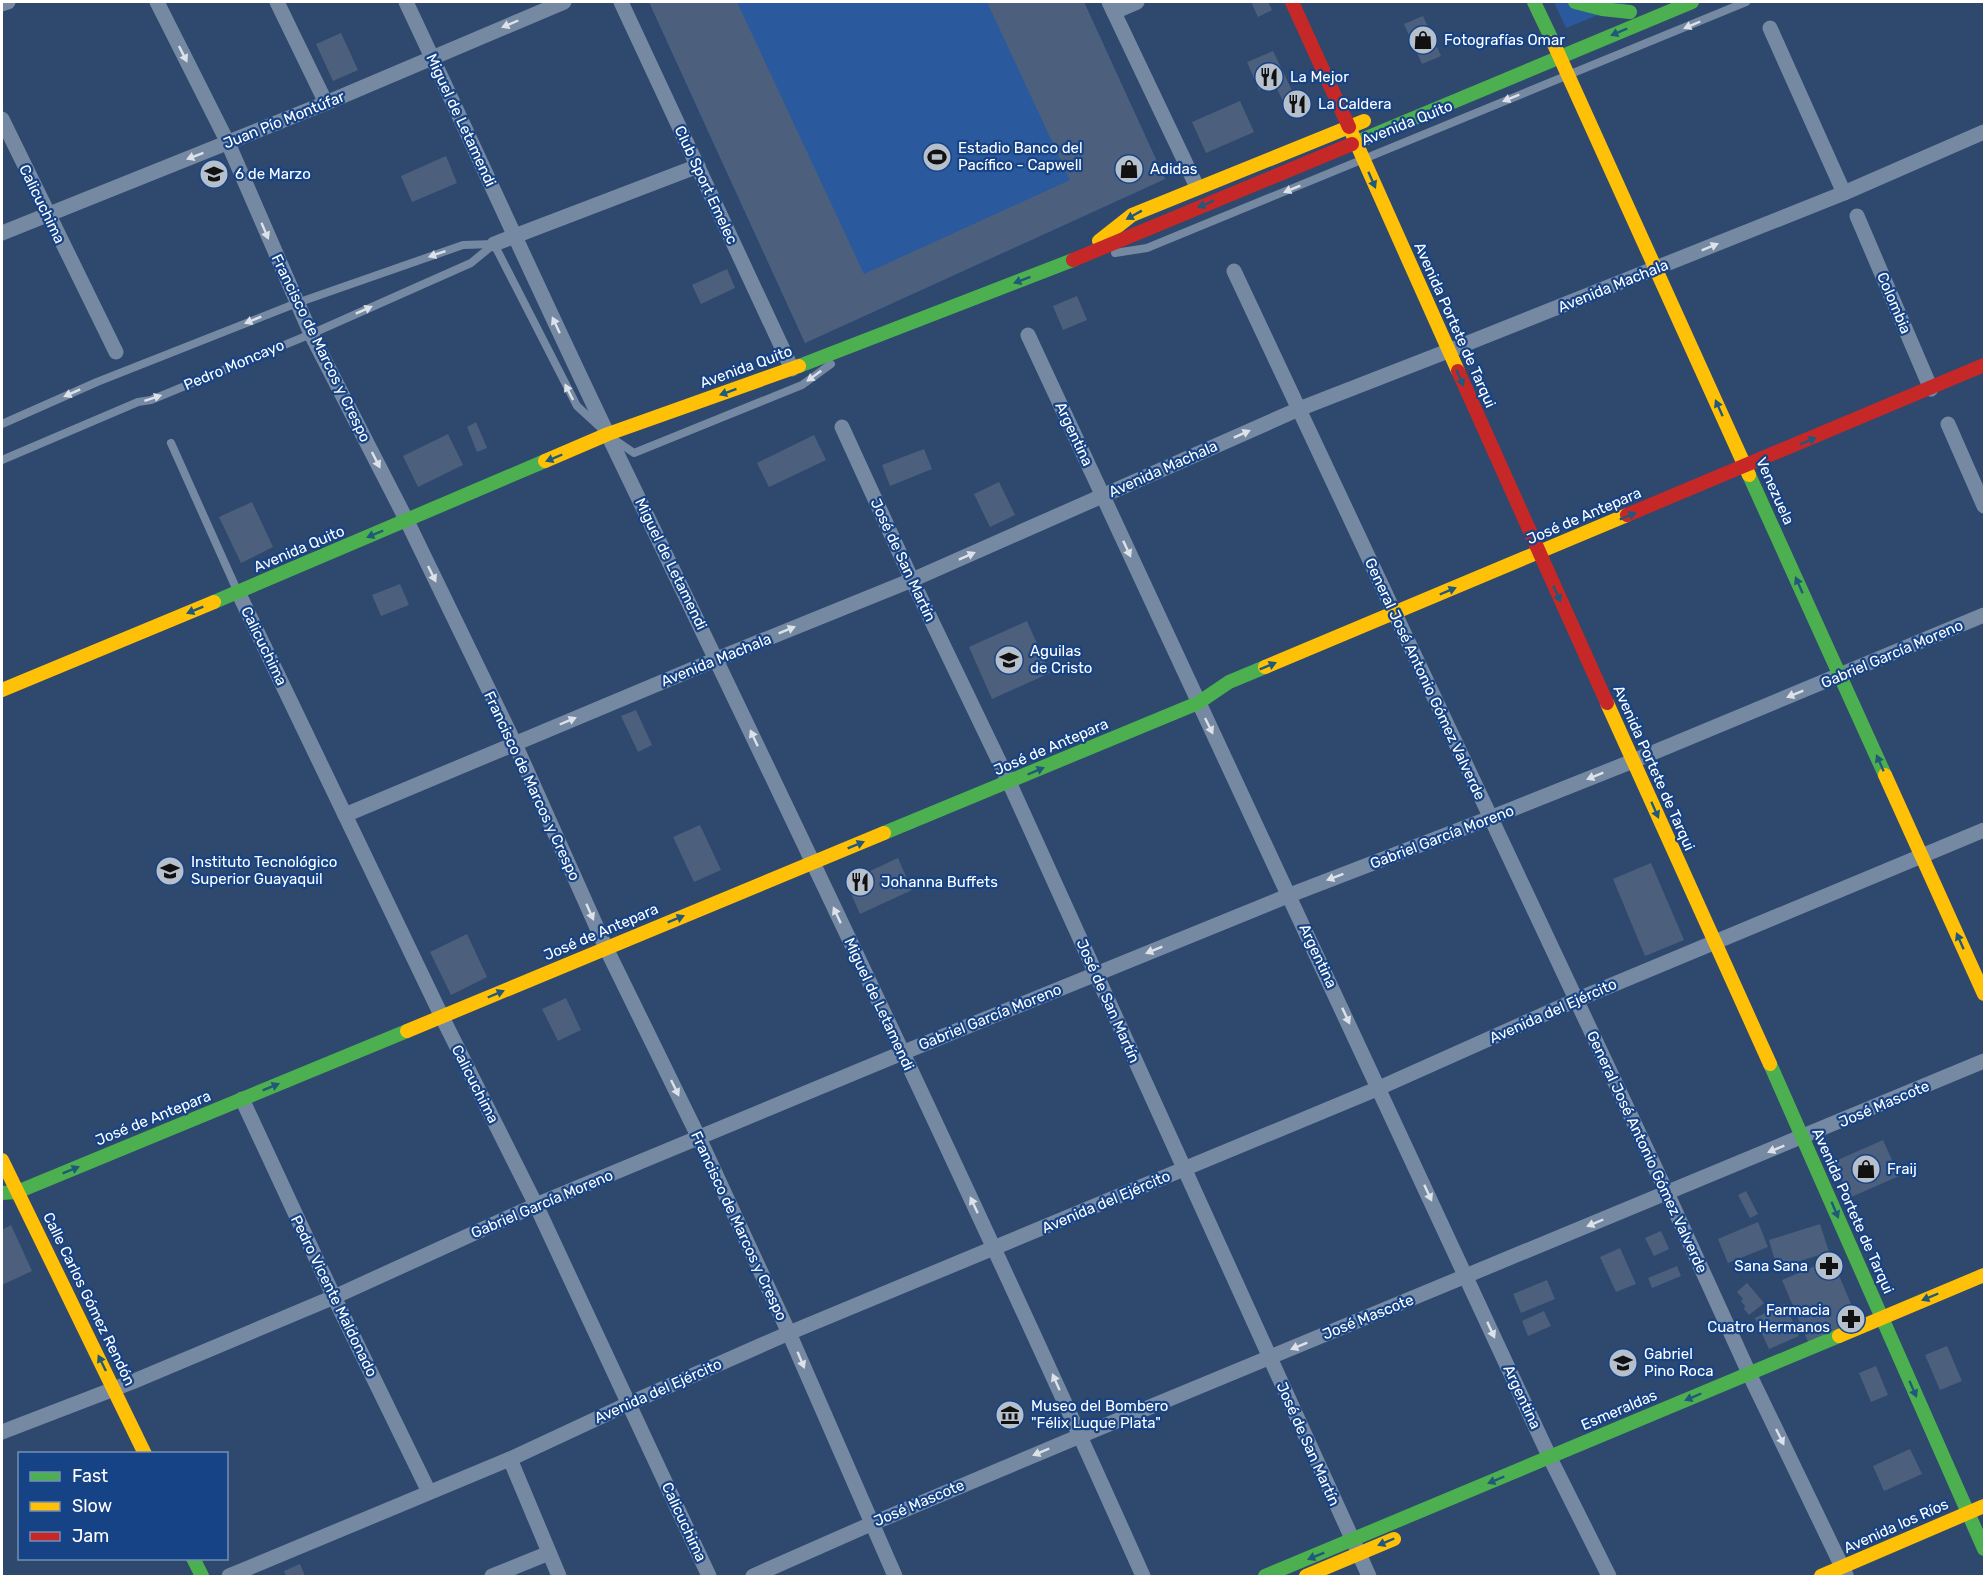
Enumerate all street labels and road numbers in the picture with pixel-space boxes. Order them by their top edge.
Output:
street label: Miguel de Letamendi [422,51,500,189]
street label: Juan Pío Montúfar [221,87,348,153]
street label: Avenida Quito [1359,97,1455,149]
street label: Club Sport Emelec [671,123,741,247]
street label: Calicuchima [15,162,69,246]
street label: Avenida Portete de Tarqui [1410,240,1500,410]
street label: Francisco de Marcos y Crespo [268,251,374,445]
street label: Avenida Machala [1555,256,1671,316]
street label: Colombia [1873,270,1915,336]
street label: Pedro Moncayo [181,336,287,394]
street label: Avenida Quito [697,342,795,392]
street label: Argentina [1051,399,1097,469]
street label: Avenida Machala [1106,437,1220,501]
street label: Venezuela [1752,454,1798,528]
street label: José de Antepara [1524,484,1644,548]
street label: Miguel de Letamendi [631,495,711,633]
street label: José de San Martín [867,496,939,624]
street label: Avenida Quito [251,522,347,576]
street label: General José Antonio Gómez Valverde [1361,555,1489,803]
street label: Calicuchima [237,604,291,688]
street label: Gabriel García Moreno [1818,616,1966,692]
street label: Avenida Machala [658,630,774,690]
street label: Avenida Portete de Tarqui [1609,683,1699,853]
street label: Francisco de Marcos y Crespo [480,688,584,884]
street label: José de Antepara [991,715,1111,779]
street label: Gabriel García Moreno [1368,801,1516,873]
street label: José de Antepara [541,900,661,964]
street label: Argentina [1295,921,1341,991]
street label: Miguel de Letamendi [840,935,918,1073]
street label: José de San Martín [1073,936,1143,1066]
street label: Avenida del Ejército [1486,975,1620,1047]
street label: Gabriel García Moreno [916,980,1064,1054]
street label: General José Antonio Gómez Valverde [1583,1028,1711,1276]
street label: Calicuchima [448,1042,502,1126]
street label: José Mascote [1836,1077,1932,1131]
street label: José de Antepara [93,1087,213,1149]
street label: Avenida Portete de Tarqui [1808,1126,1898,1296]
street label: Francisco de Marcos y Crespo [687,1128,791,1324]
street label: Gabriel García Moreno [468,1166,616,1242]
street label: Avenida del Ejército [1039,1167,1173,1237]
street label: Calle Carlos Gómez Rendón [39,1209,139,1389]
street label: Pedro Vicente Maldonado [287,1212,381,1380]
street label: José Mascote [1320,1291,1416,1343]
street label: Avenida del Ejército [591,1355,725,1427]
street label: Argentina [1499,1362,1545,1432]
street label: José de San Martín [1273,1379,1343,1509]
street label: Esmeraldas [1578,1386,1660,1434]
street label: José Mascote [871,1476,967,1530]
street label: Calicuchima [658,1479,710,1565]
street label: Avenida los Ríos [1841,1495,1952,1557]

